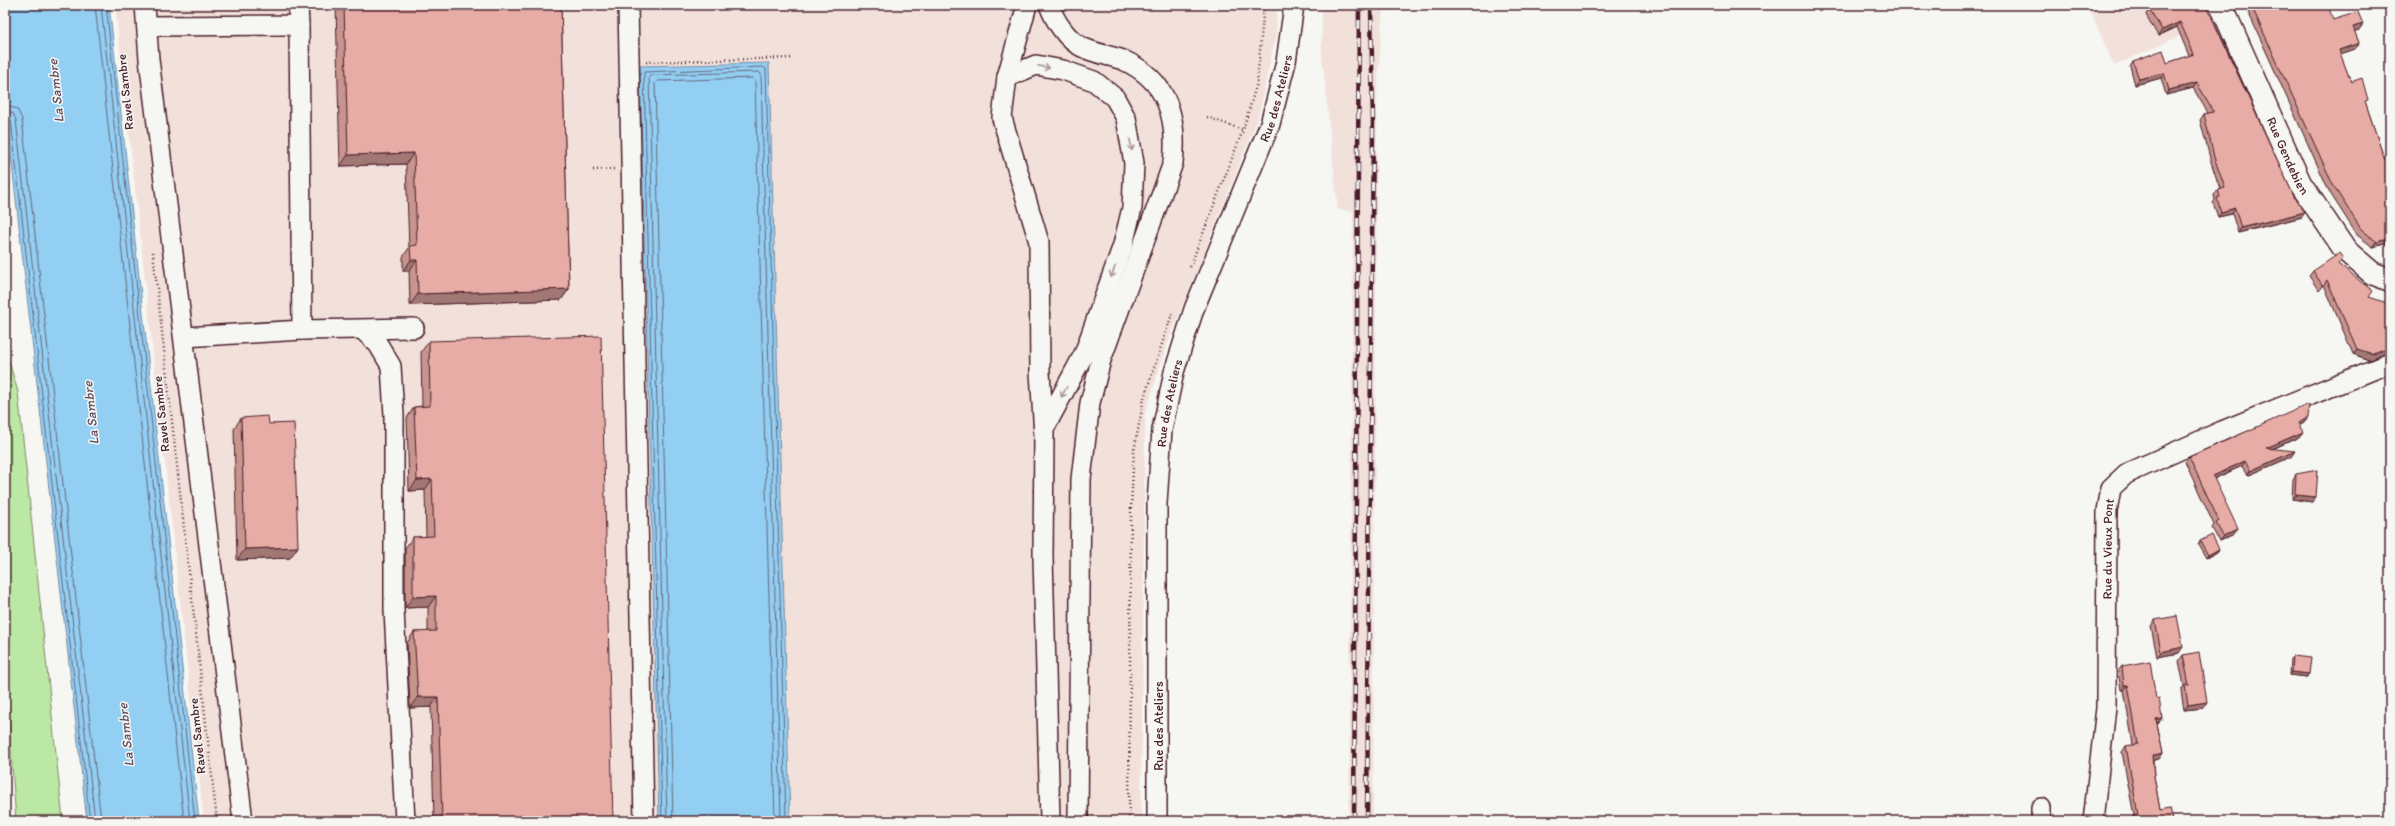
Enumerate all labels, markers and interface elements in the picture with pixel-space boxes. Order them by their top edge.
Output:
street label: Ravel Sambre [114,53,136,131]
street label: Rue des Ateliers [1256,53,1294,144]
water label: La Sambre [44,57,68,124]
one-way arrow [1037,63,1050,71]
street label: Rue Gendebien [2264,114,2313,198]
one-way arrow [1127,138,1135,151]
one-way arrow [1108,265,1116,277]
street label: Rue des Ateliers [1153,357,1185,448]
street label: Ravel Sambre [150,375,172,453]
water label: La Sambre [79,379,103,446]
one-way arrow [1060,386,1068,398]
street label: Rue du Vieux Pont [2099,497,2117,599]
street label: Rue des Ateliers [1151,681,1166,771]
street label: Ravel Sambre [186,697,208,775]
water label: La Sambre [114,701,138,768]

